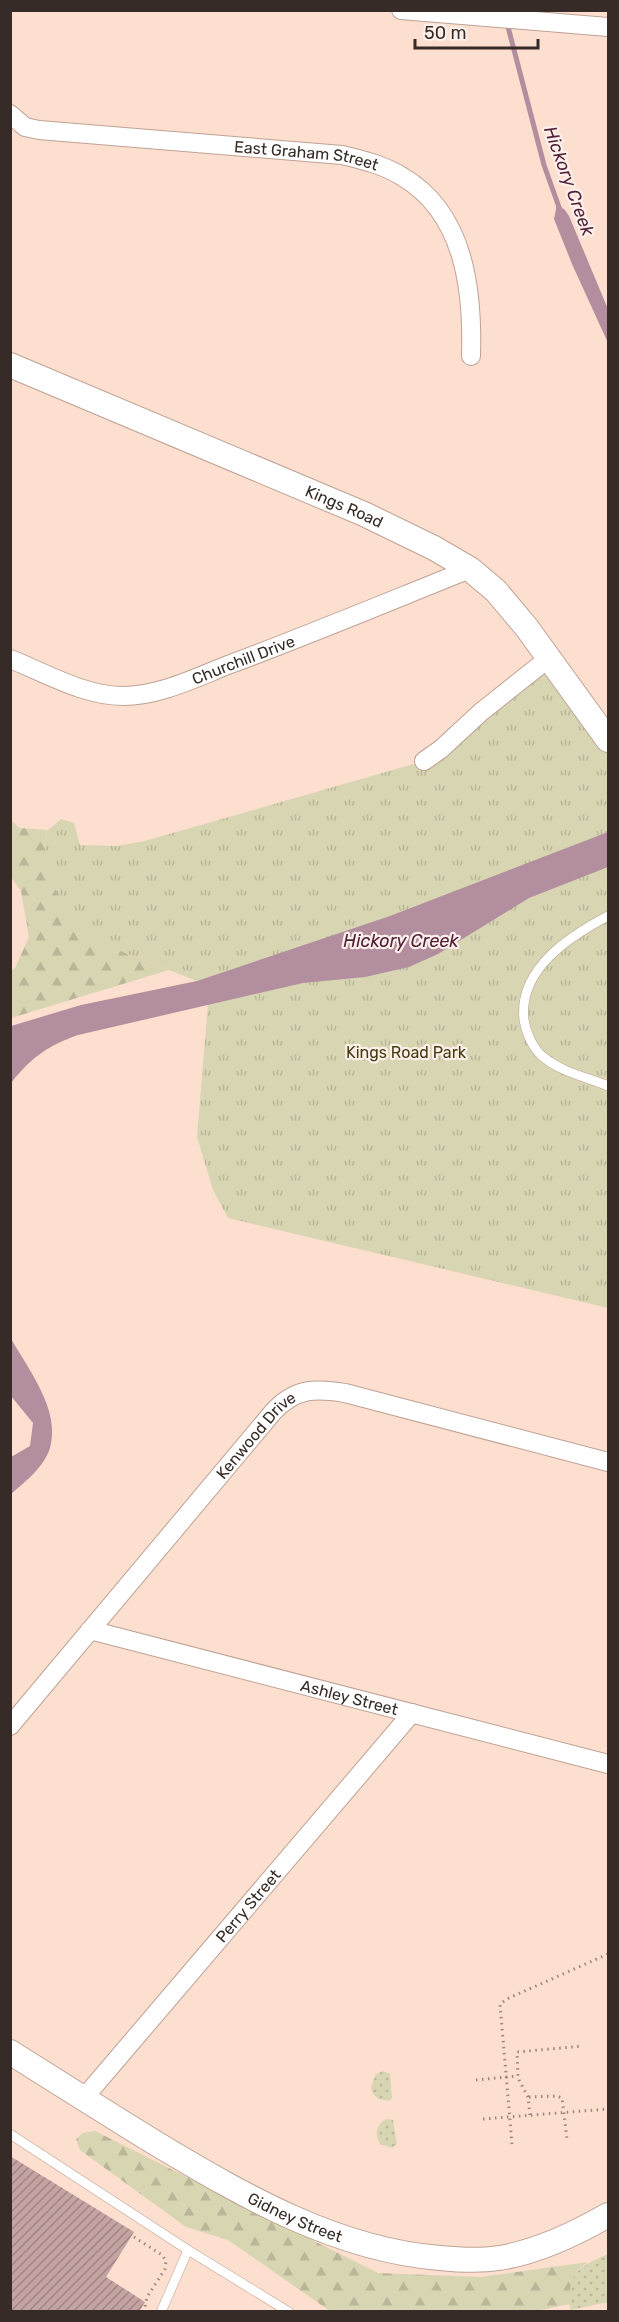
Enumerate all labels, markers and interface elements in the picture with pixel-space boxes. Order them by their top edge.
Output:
scale bar [415,12,538,50]
text: 50 m [424,22,467,44]
water label: Hickory Creek [539,123,599,240]
street label: East Graham Street [234,137,381,174]
street label: Kings Road [303,481,386,531]
street label: Churchill Drive [189,631,297,688]
water label: Hickory Creek [343,930,459,952]
park label: Kings Road Park [346,1043,467,1062]
street label: Kenwood Drive [212,1387,299,1482]
street label: Ashley Street [299,1675,400,1719]
street label: Perry Street [211,1865,284,1946]
street label: Gidney Street [245,2188,345,2246]

